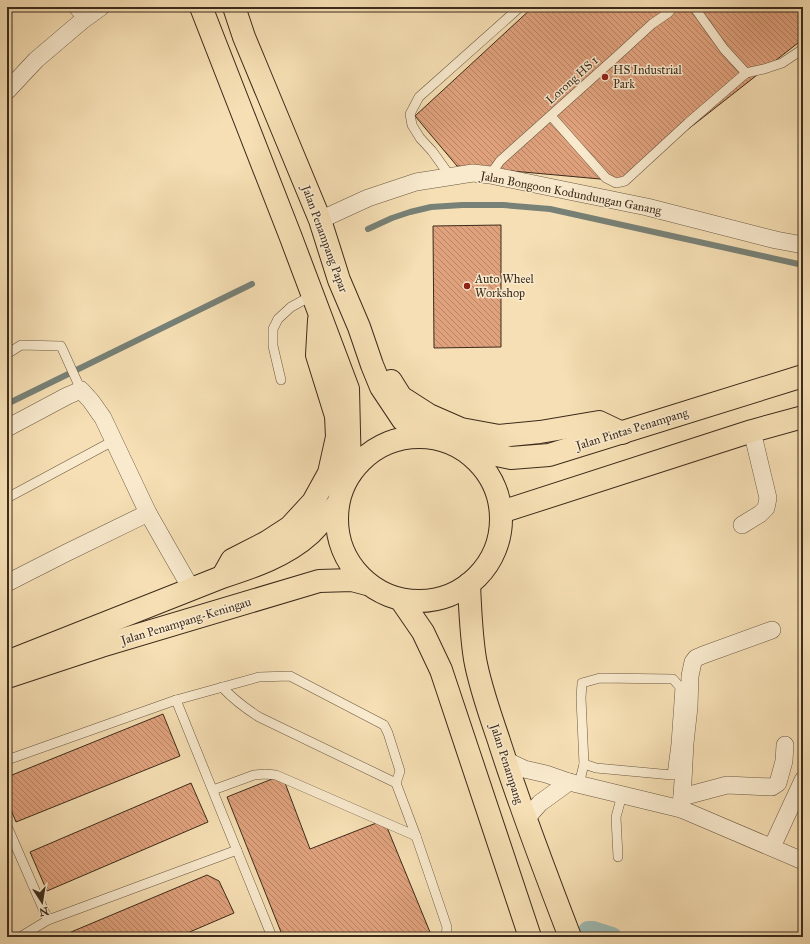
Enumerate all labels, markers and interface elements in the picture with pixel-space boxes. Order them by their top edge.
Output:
street label: Lorong HS 1 [543,53,602,108]
place label: HS Industrial Park [613,63,682,91]
marker: HS Industrial Park [600,72,610,82]
street label: Jalan Bongoon Kodundungan Ganang [477,168,663,218]
street label: Jalan Penampang Papar [297,182,351,295]
place label: Auto Wheel Workshop [474,272,534,300]
marker: Auto Wheel Workshop [462,281,472,291]
street label: Jalan Pintas Penampang [572,405,690,454]
street label: Jalan Penampang-Keningau [117,594,253,649]
street label: Jalan Penampang [486,720,527,807]
north arrow [22,882,62,922]
text: N [37,904,50,919]

